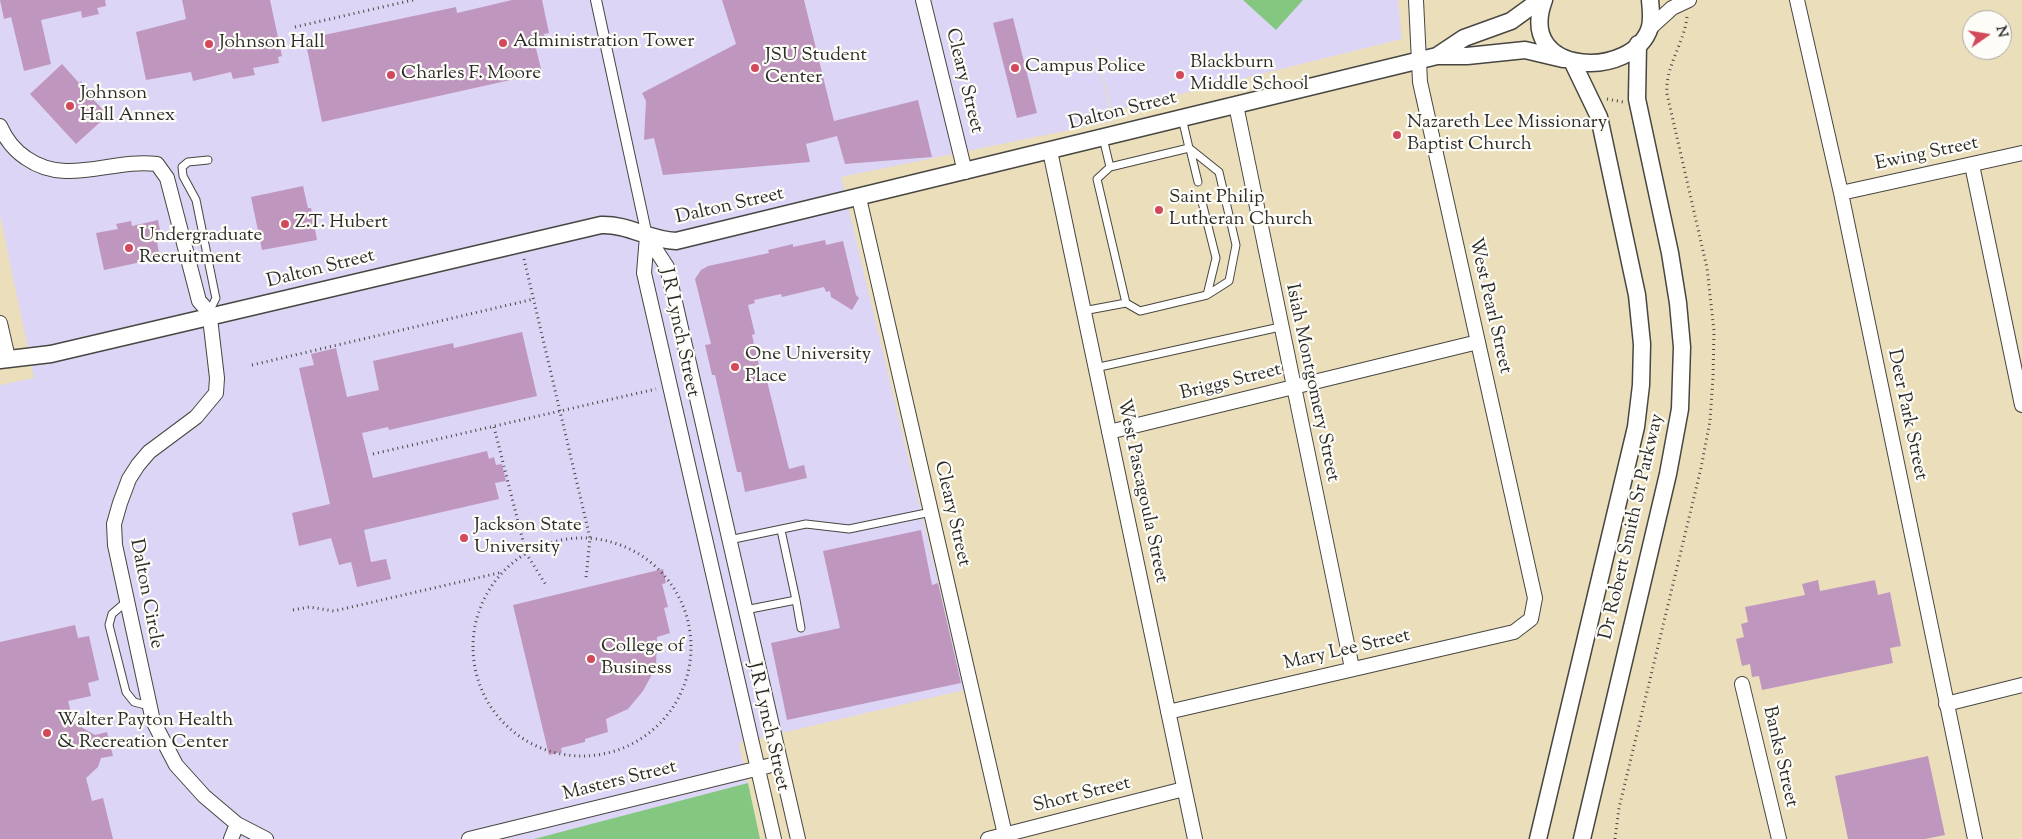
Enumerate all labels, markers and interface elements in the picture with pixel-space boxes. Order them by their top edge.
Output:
north arrow [1962,10,2012,60]
text: N [1990,24,2012,40]
street label: Cleary Street [939,26,987,136]
place label: Administration Tower [513,32,694,54]
place label: Johnson Hall [219,33,325,55]
marker: Administration Tower [497,37,509,49]
marker: Johnson Hall [203,38,215,50]
place label: JSU Student Center [765,46,867,90]
place label: Blackburn Middle School [1190,53,1309,97]
place label: Campus Police [1025,57,1146,79]
marker: JSU Student Center [749,62,761,74]
marker: Campus Police [1009,62,1021,74]
place label: Charles F. Moore [401,64,541,86]
marker: Charles F. Moore [385,69,397,81]
marker: Blackburn Middle School [1174,69,1186,81]
place label: Johnson Hall Annex [80,84,175,128]
street label: Dalton Street [1067,88,1179,136]
marker: Johnson Hall Annex [64,100,76,112]
place label: Nazareth Lee Missionary Baptist Church [1407,113,1607,157]
marker: Nazareth Lee Missionary Baptist Church [1391,129,1403,141]
street label: Ewing Street [1874,133,1980,177]
street label: Dalton Street [674,184,786,230]
place label: Saint Philip Lutheran Church [1169,188,1313,232]
marker: Saint Philip Lutheran Church [1153,204,1165,216]
place label: Z.T. Hubert [295,213,388,235]
marker: Z.T. Hubert [279,218,291,230]
place label: Undergraduate Recruitment [139,226,262,270]
street label: West Pearl Street [1462,236,1516,376]
marker: Undergraduate Recruitment [123,242,135,254]
street label: Dalton Street [265,246,377,294]
street label: J R Lynch Street [653,266,703,400]
street label: Isiah Montgomery Street [1279,282,1343,484]
place label: One University Place [745,345,871,389]
street label: Deer Park Street [1881,347,1931,483]
street label: Briggs Street [1178,359,1284,407]
marker: One University Place [729,361,741,373]
street label: West Pascagoula Street [1110,397,1172,585]
street label: Dr Robert Smith Sr Parkway [1596,412,1670,642]
street label: Cleary Street [928,459,974,569]
place label: Jackson State University [474,516,582,560]
marker: Jackson State University [458,532,470,544]
street label: Dalton Circle [123,537,167,651]
street label: Mary Lee Street [1282,625,1412,677]
place label: College of Business [601,637,684,681]
marker: College of Business [585,653,597,665]
street label: J R Lynch Street [741,660,793,794]
street label: Banks Street [1756,704,1802,810]
place label: Walter Payton Health & Recreation Center [57,711,233,755]
marker: Walter Payton Health & Recreation Center [41,727,53,739]
street label: Masters Street [561,757,679,807]
street label: Short Street [1031,773,1133,819]

